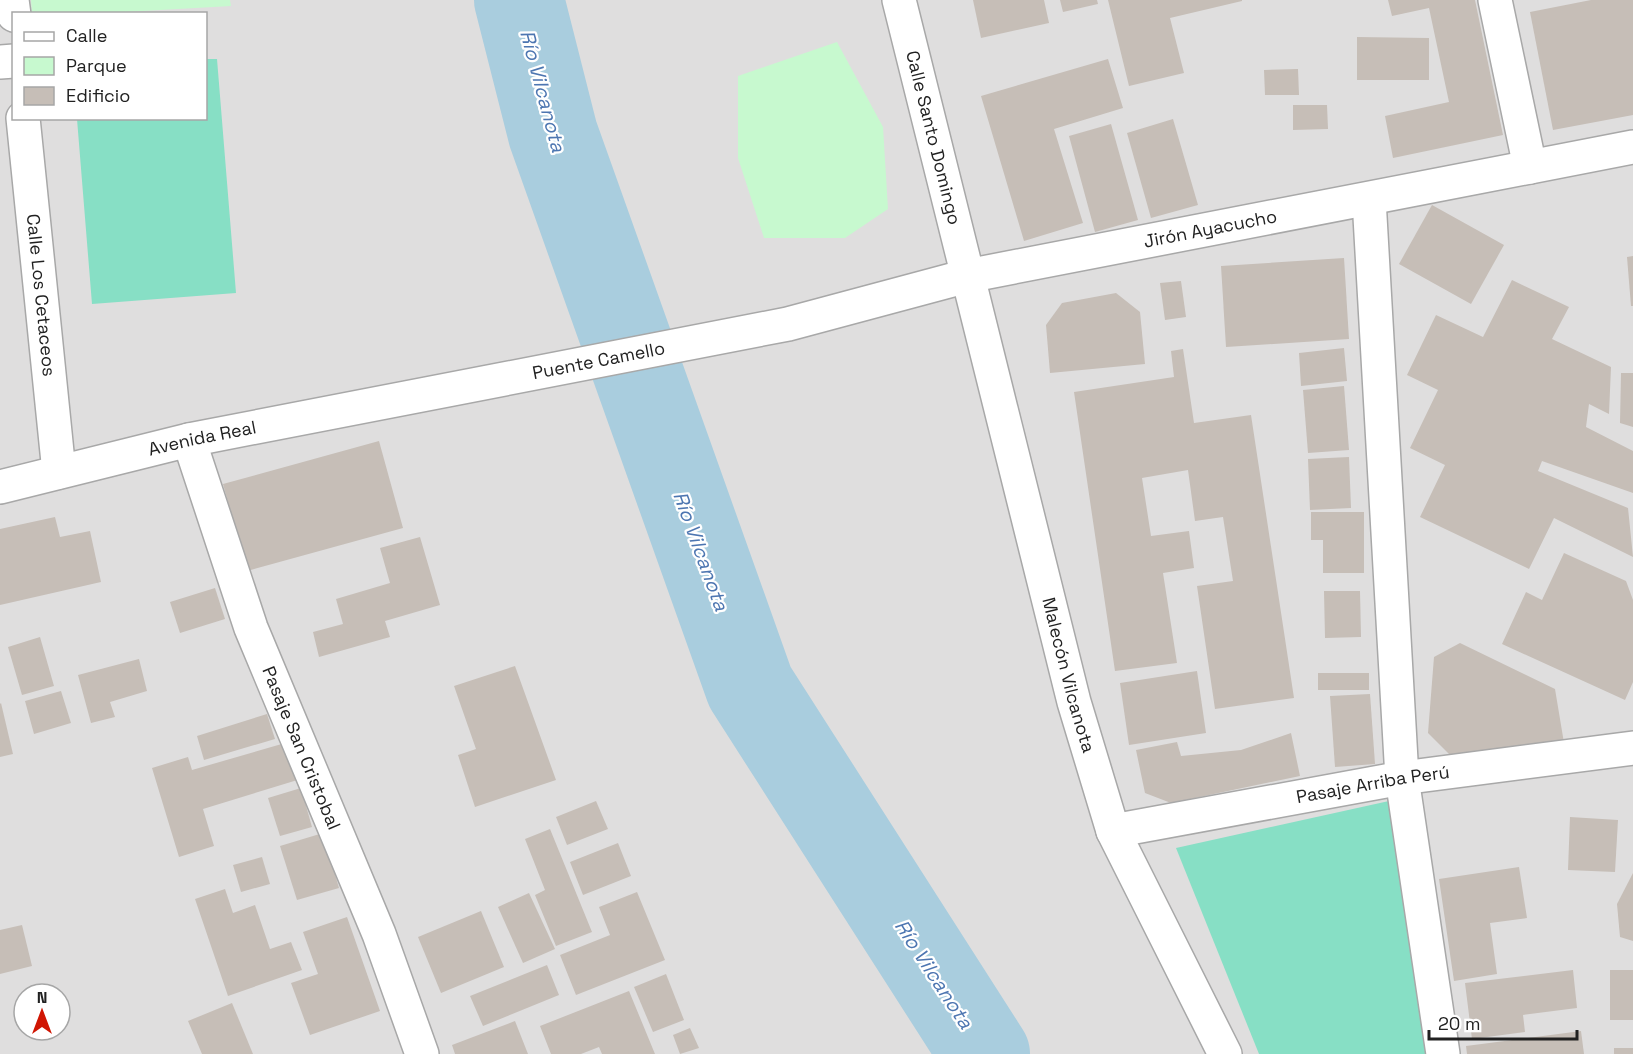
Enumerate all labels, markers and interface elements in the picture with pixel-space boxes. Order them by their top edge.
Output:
legend [12,12,207,120]
text: Calle [66,24,107,47]
water label: Río Vilcanota [514,27,572,155]
street label: Calle Santo Domingo [901,48,967,227]
text: Parque [66,54,127,77]
text: Edificio [66,84,130,107]
street label: Jirón Ayacucho [1142,204,1279,253]
street label: Calle Los Cetaceos [22,213,61,377]
street label: Puente Camello [530,336,667,384]
street label: Avenida Real [146,415,258,461]
water label: Río Vilcanota [667,488,735,615]
street label: Malecón Vilcanota [1037,595,1101,755]
street label: Pasaje San Cristobal [257,663,346,833]
street label: Pasaje Arriba Perú [1294,760,1451,808]
water label: Río Vilcanota [889,914,979,1034]
north arrow [12,982,72,1042]
text: N [37,987,47,1008]
scale bar [1429,1003,1578,1041]
text: 20 m [1438,1012,1481,1035]

